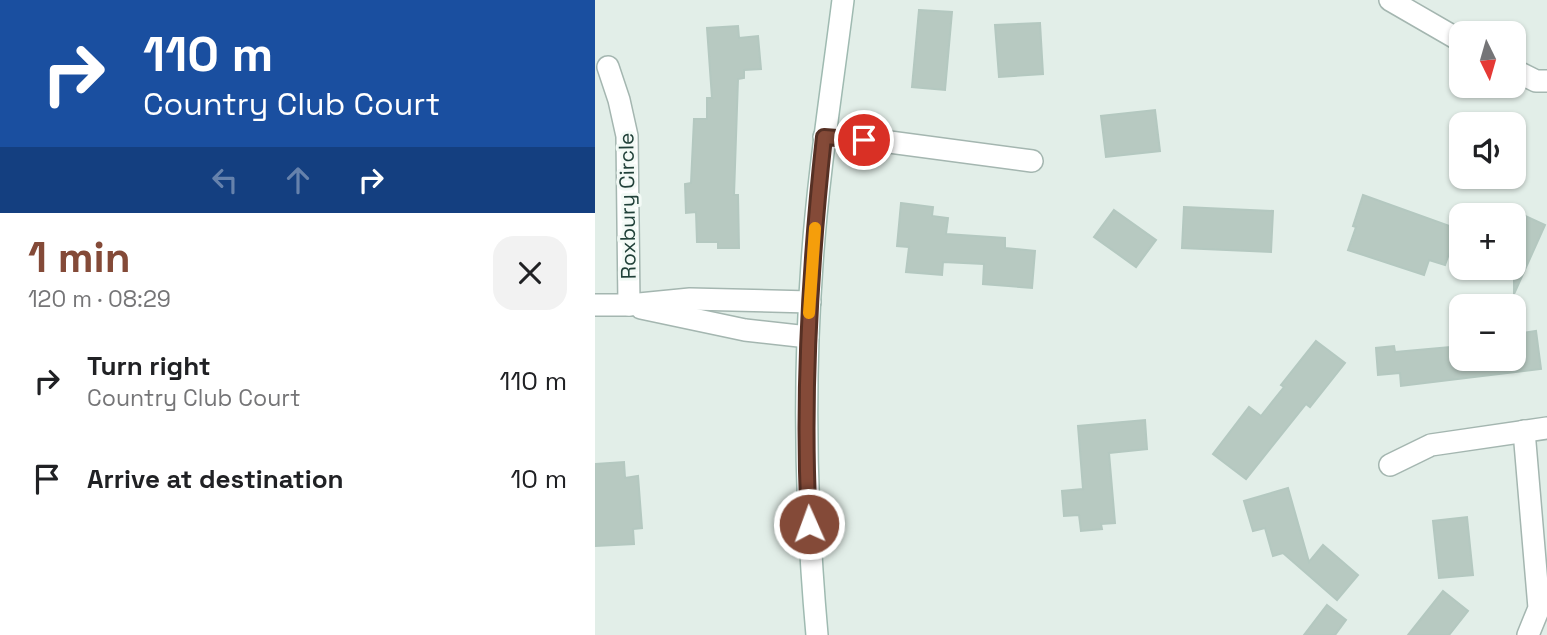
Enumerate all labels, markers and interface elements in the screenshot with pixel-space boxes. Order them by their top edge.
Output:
north arrow [1449,21,1526,98]
map controls [1449,21,1526,371]
text: 110 m [143,23,273,85]
icon: right [28,28,119,119]
text: Country Club Court [143,84,440,124]
pin [834,110,894,170]
button: sound [1449,112,1526,189]
icon: arrive [845,121,883,159]
street label: Roxbury Circle [612,132,642,280]
icon: left [206,161,244,199]
icon: ahead [279,161,317,199]
icon: right [352,161,390,199]
button: + [1449,203,1526,280]
text: 1 min [28,231,131,284]
button: close [493,236,567,310]
text: 120 m · 08:29 [28,284,171,314]
button: − [1449,294,1526,371]
text: Turn right [87,349,211,383]
icon: right [28,362,66,400]
text: 110 m [500,364,567,398]
text: Country Club Court [87,383,301,413]
icon: arrive [28,460,66,498]
text: Arrive at destination [87,462,344,496]
text: 10 m [510,462,567,496]
position arrow [772,487,846,561]

